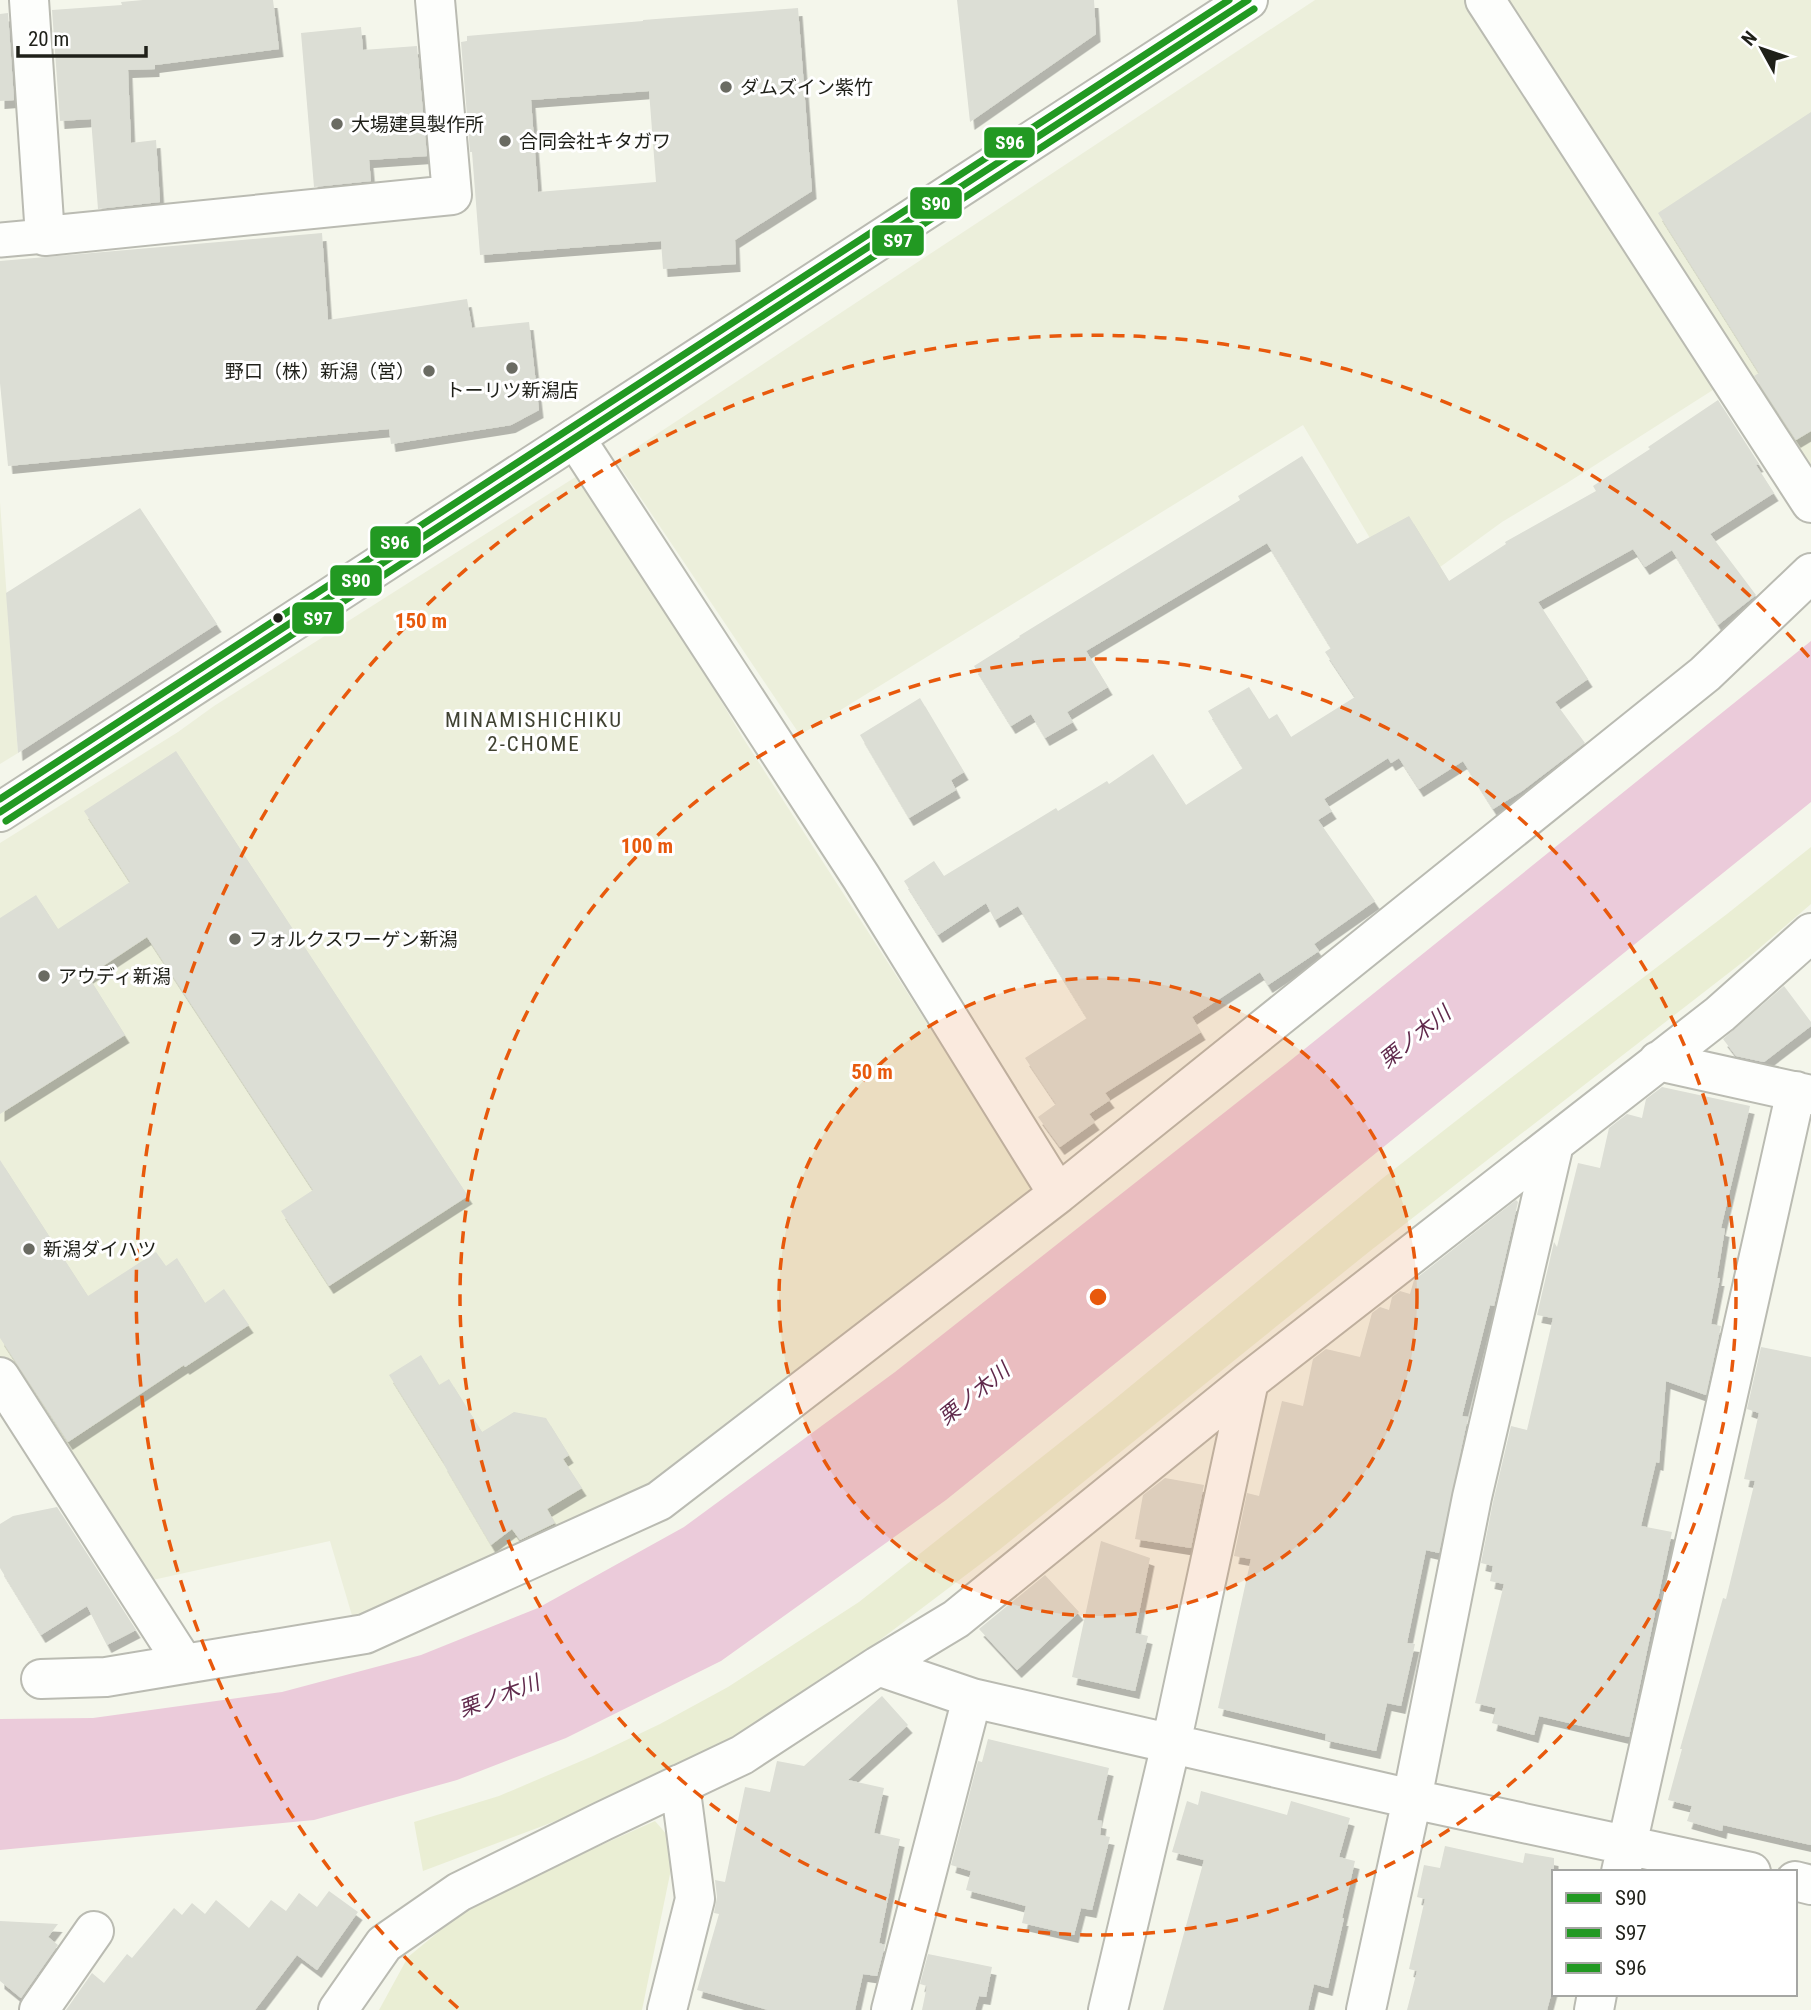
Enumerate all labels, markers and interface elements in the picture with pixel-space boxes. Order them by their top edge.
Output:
scale bar [18,14,145,58]
north arrow [1727,14,1797,84]
text: 20 m [28,27,69,51]
text: N [1737,27,1762,50]
place label: ダムズイン紫竹 [740,76,873,99]
marker: ダムズイン紫竹 [718,79,734,95]
place label: 大場建具製作所 [351,113,484,136]
marker: 大場建具製作所 [329,116,345,132]
line badge: S96 [983,126,1036,159]
place label: 合同会社キタガワ [519,130,671,153]
text: S96 [995,131,1025,154]
marker: 合同会社キタガワ [497,133,513,149]
line badge: S90 [909,186,963,220]
text: S90 [921,192,951,215]
line badge: S97 [871,224,925,257]
text: S97 [883,229,913,252]
place label: 野口（株）新潟（営） [225,360,415,383]
marker: トーリツ新潟店 [504,360,520,376]
marker: 野口（株）新潟（営） [421,363,437,379]
place label: トーリツ新潟店 [445,379,579,402]
line badge: S96 [369,525,422,559]
text: S96 [380,531,410,554]
line badge: S90 [329,564,383,597]
text: S90 [341,569,371,592]
line badge: S97 [291,601,345,635]
text: S97 [303,607,333,630]
text: 150 m [395,609,447,633]
unlabelled marker [271,611,285,625]
district label: MINAMISHICHIKU 2-CHOME [445,708,623,756]
text: 100 m [621,834,673,858]
place label: フォルクスワーゲン新潟 [249,928,457,951]
marker: フォルクスワーゲン新潟 [227,931,243,947]
place label: アウディ新潟 [58,965,171,988]
marker: アウディ新潟 [36,968,52,984]
water label: 栗ノ木川 [1375,1000,1457,1073]
text: 50 m [851,1060,893,1084]
place label: 新潟ダイハツ [43,1238,157,1261]
marker: 新潟ダイハツ [21,1241,37,1257]
centre of rings [1086,1285,1110,1309]
water label: 栗ノ木川 [934,1357,1016,1430]
water label: 栗ノ木川 [455,1670,544,1722]
legend [1552,1870,1797,1996]
text: S90 [1615,1886,1647,1910]
text: S97 [1615,1921,1647,1945]
text: S96 [1615,1956,1647,1980]

